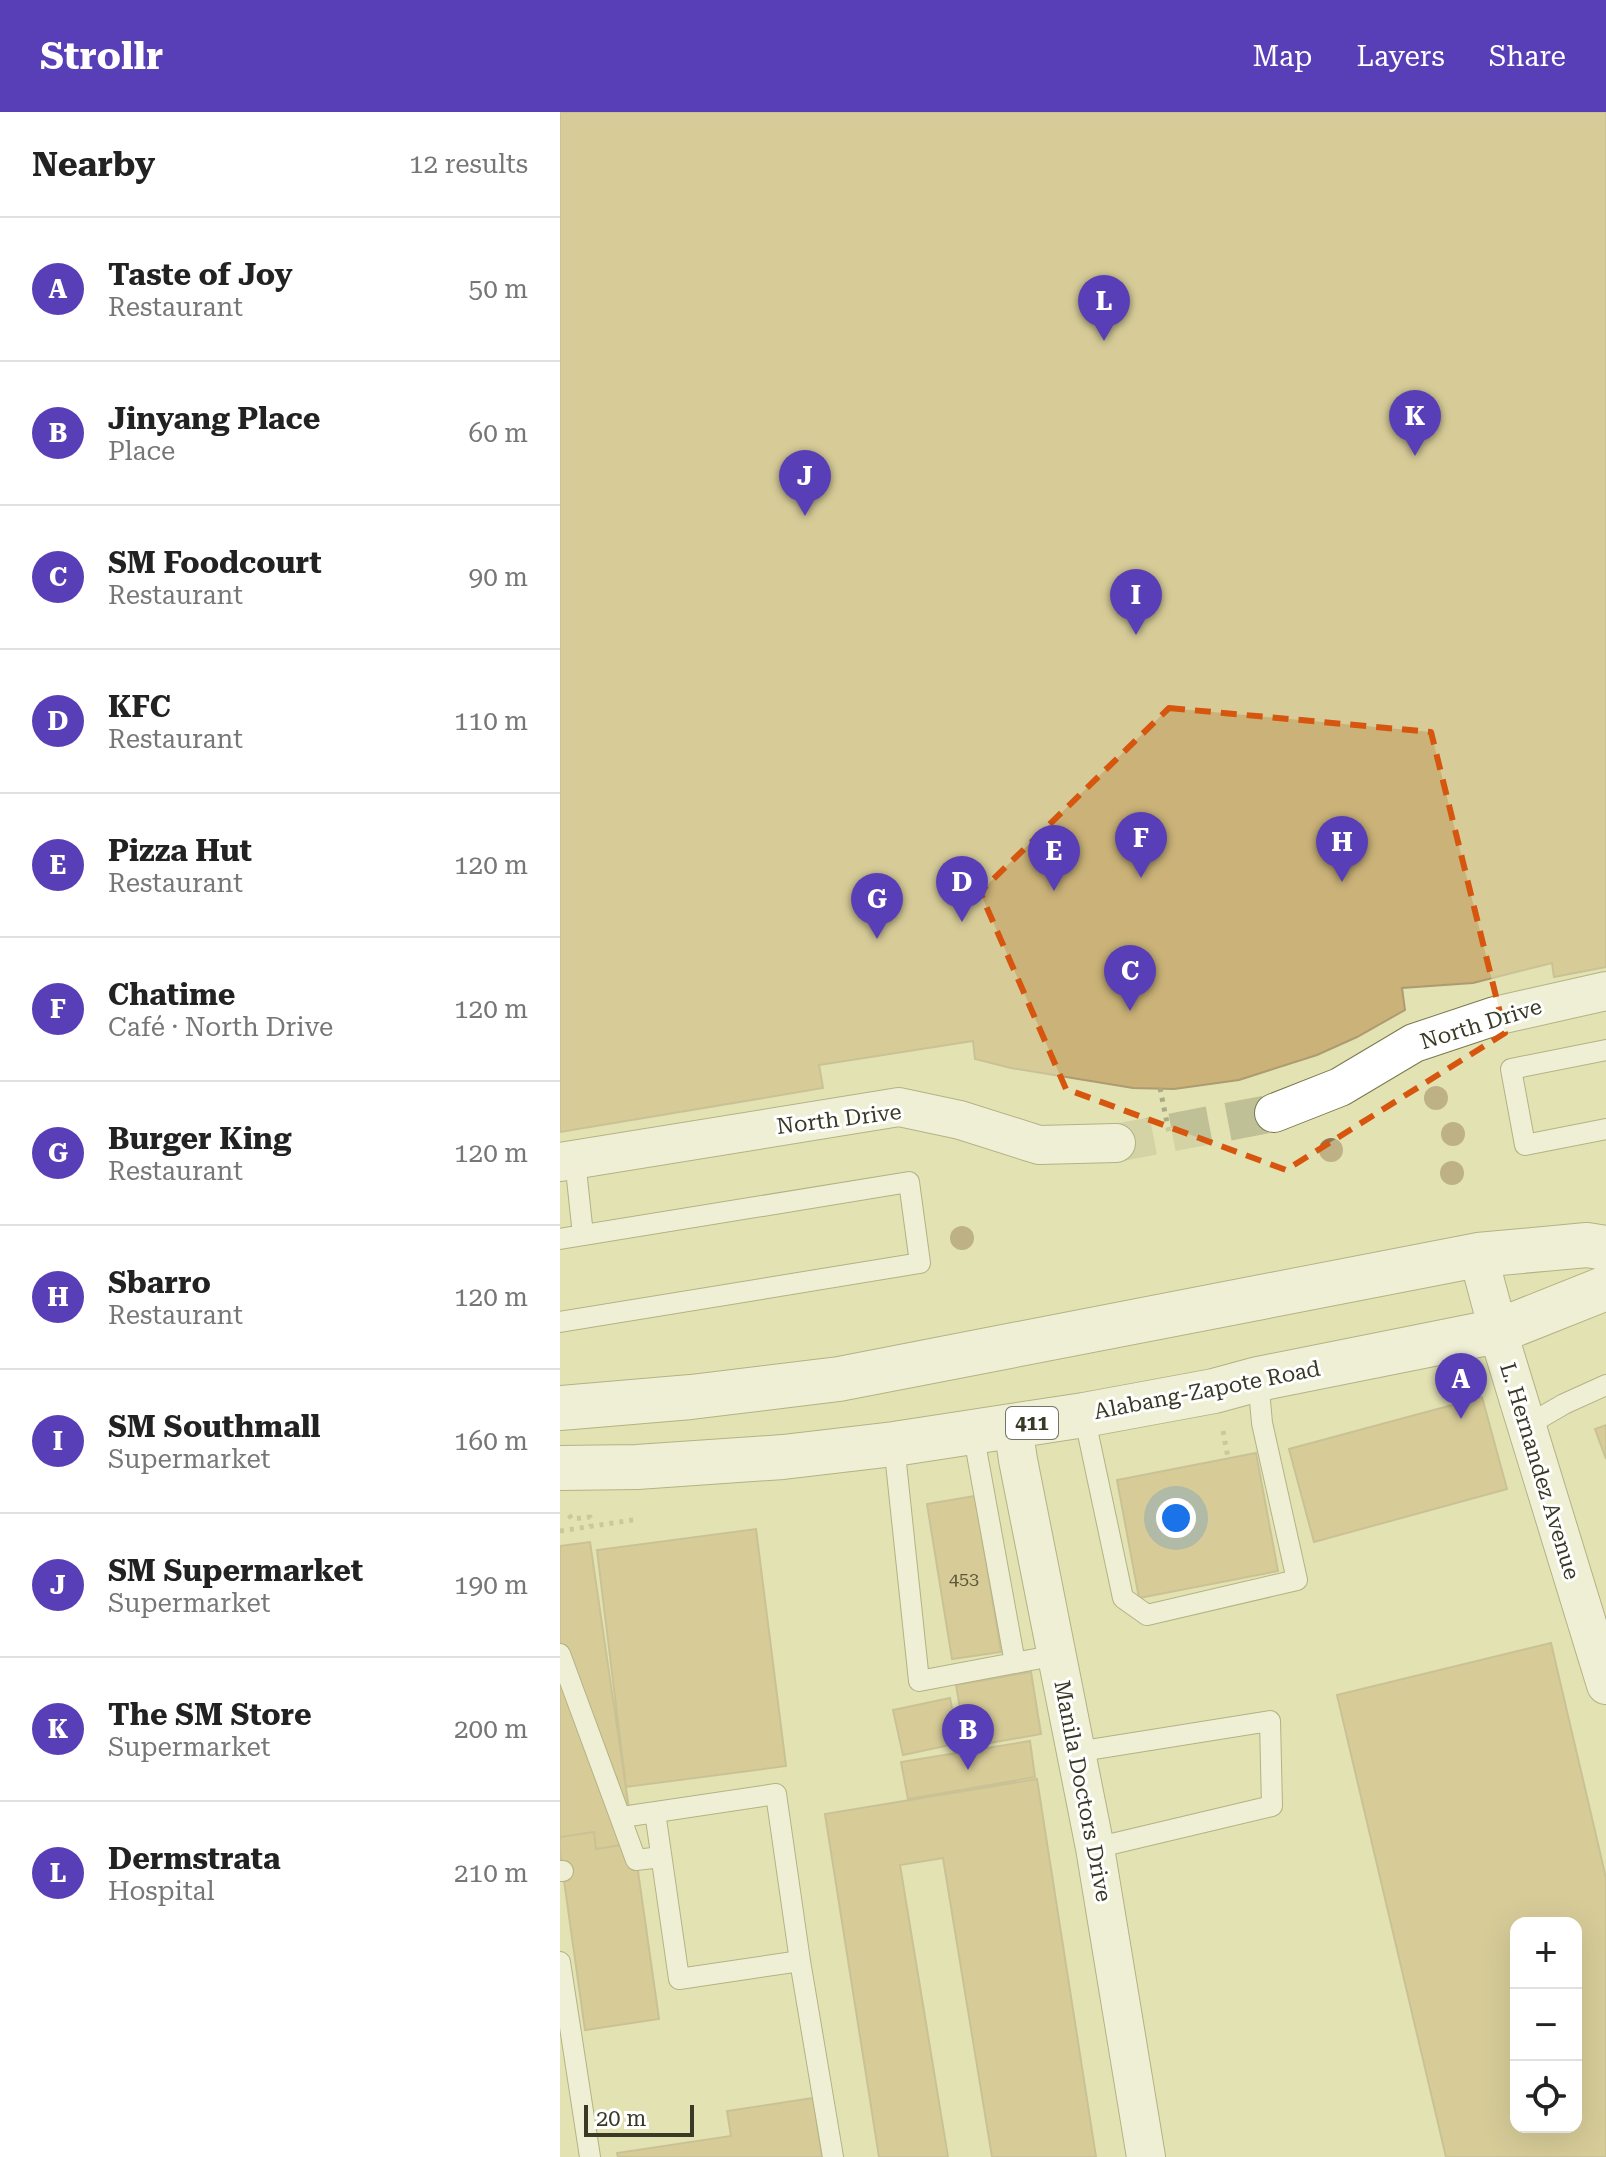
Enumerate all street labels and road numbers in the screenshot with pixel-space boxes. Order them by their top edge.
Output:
street label: North Drive [1417,994,1545,1054]
street label: North Drive [775,1099,903,1139]
street label: Alabang-Zapote Road [1092,1356,1322,1424]
street label: L. Hernandez Avenue [1495,1360,1585,1582]
road number: 411 [1006,1407,1058,1439]
street label: Manila Doctors Drive [1049,1678,1117,1904]

